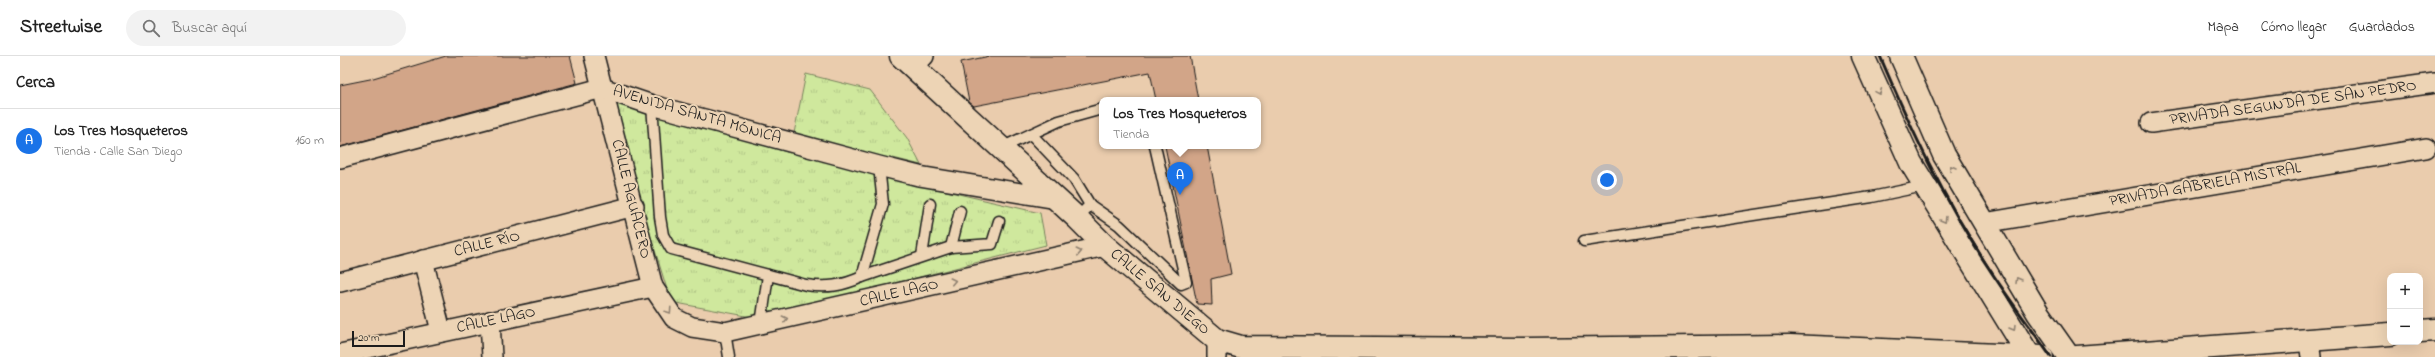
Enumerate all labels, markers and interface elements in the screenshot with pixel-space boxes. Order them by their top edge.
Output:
search box [126,10,406,46]
text: Streetwise [20,14,102,41]
icon: search [140,17,162,39]
text: Buscar aquí [172,17,247,39]
text: Mapa [2208,17,2239,38]
text: Cómo llegar [2261,17,2327,38]
text: Guardados [2349,17,2415,38]
text: Cerca [16,70,55,95]
street label: PRIVADA SEGUNDA DE SAN PEDRO [2168,74,2418,132]
street label: AVENIDA SANTA MÓNICA [610,79,784,151]
one-way arrow [1874,87,1882,95]
popup [1099,97,1261,149]
text: Los Tres Mosqueteros [1113,103,1247,125]
text: Los Tres Mosqueteros [54,120,188,142]
text: Tienda [1113,125,1149,144]
text: A [25,131,33,150]
text: 160 m [295,131,324,150]
street label: CALLE AGUACERO [605,137,657,261]
text: Tienda · Calle San Diego [54,142,183,161]
street label: PRIVADA GABRIELA MISTRAL [2107,156,2303,214]
pin: A [1167,162,1193,195]
one-way arrow [1949,165,1956,172]
your location [1597,170,1617,190]
one-way arrow [1940,216,1947,223]
street label: CALLE RÍO [451,224,523,264]
street label: CALLE SAN DIEGO [1105,243,1215,341]
one-way arrow [1076,249,1083,257]
street label: CALLE LAGO [857,272,941,314]
map controls [2387,273,2423,345]
button: + [2387,273,2423,309]
one-way arrow [949,277,956,285]
one-way arrow [2016,277,2023,284]
street label: CALLE LAGO [454,300,538,340]
one-way arrow [664,307,672,314]
button: − [2387,309,2423,345]
one-way arrow [782,315,788,323]
one-way arrow [2009,324,2016,331]
scale bar [352,329,405,348]
text: 20 m [358,330,380,346]

